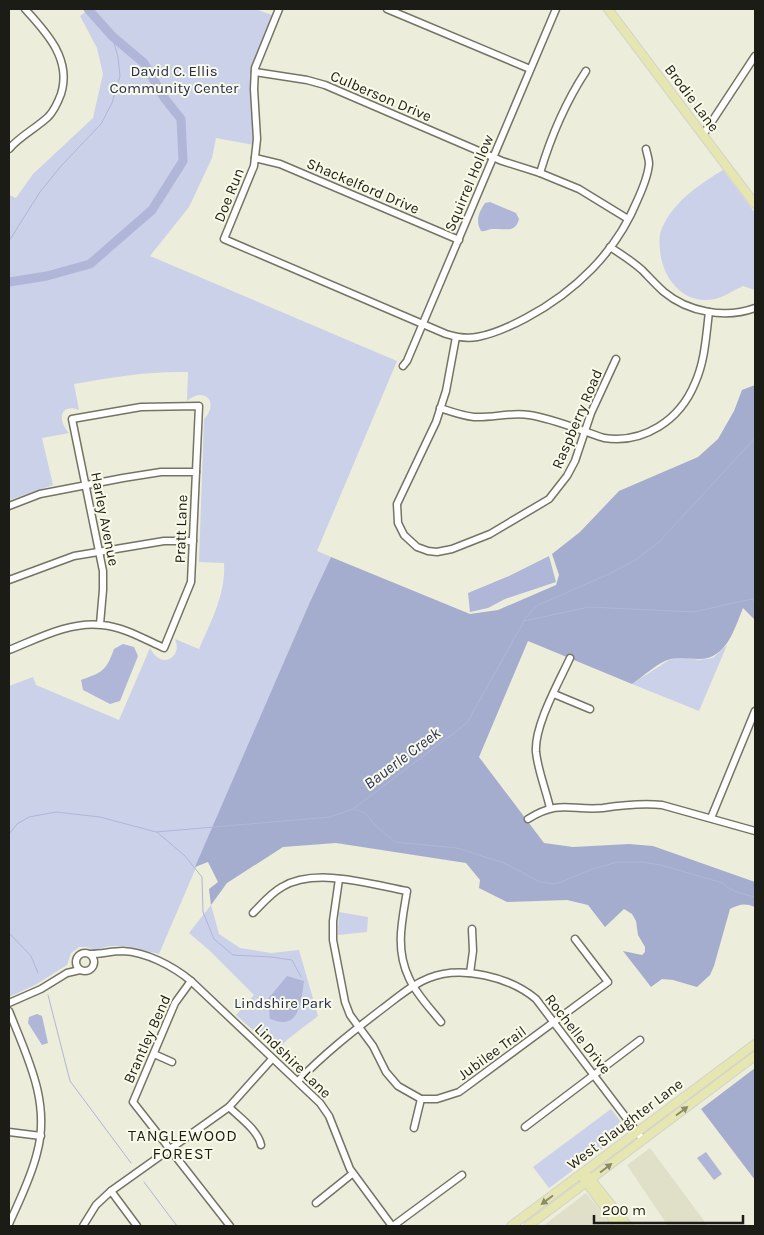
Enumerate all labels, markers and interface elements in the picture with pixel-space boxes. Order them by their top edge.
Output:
street label: Brodie Lane [661,61,723,135]
park label: David C. Ellis Community Center [110,62,239,97]
street label: Culberson Drive [328,67,434,125]
street label: Squirrel Hollow [441,132,498,234]
street label: Shackelford Drive [304,154,422,218]
street label: Doe Run [210,165,248,225]
street label: Raspberry Road [548,366,606,472]
street label: Harley Avenue [87,470,123,568]
street label: Pratt Lane [171,494,191,564]
water label: Bauerle Creek [360,723,445,793]
street label: Rochelle Drive [541,990,615,1078]
street label: Brantley Bend [119,992,175,1086]
park label: Lindshire Park [234,994,332,1012]
street label: Lindshire Lane [251,1020,335,1102]
street label: Jubilee Trail [454,1022,530,1084]
street label: West Slaughter Lane [564,1075,686,1173]
one-way arrow [675,1106,689,1116]
district label: TANGLEWOOD FOREST [128,1126,238,1163]
one-way arrow [599,1163,613,1173]
scale bar [594,1192,743,1224]
one-way arrow [541,1194,554,1205]
text: 200 m [602,1201,646,1219]

